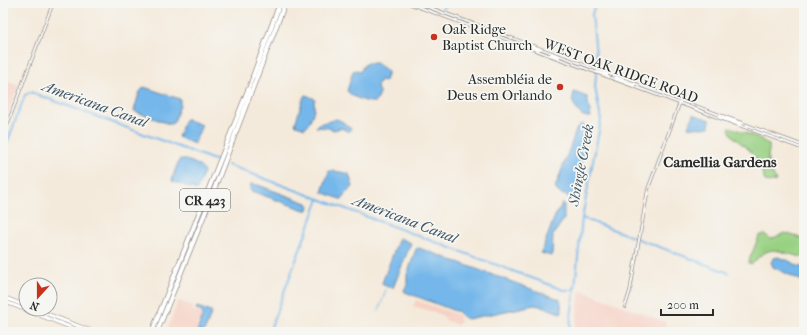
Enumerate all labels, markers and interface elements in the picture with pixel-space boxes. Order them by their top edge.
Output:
place label: Oak Ridge Baptist Church [442,21,533,54]
marker: Oak Ridge Baptist Church [429,32,439,42]
street label: WEST OAK RIDGE ROAD [540,35,701,107]
place label: Assembléia de Deus em Orlando [447,71,552,104]
water label: Americana Canal [38,76,152,132]
marker: Assembléia de Deus em Orlando [555,82,565,92]
water label: Shingle Creek [564,122,598,209]
district label: Camellia Gardens [663,153,777,171]
road number: CR 423 [180,189,230,211]
water label: Americana Canal [348,190,462,248]
north arrow [18,277,58,317]
scale bar [661,291,713,317]
text: N [28,298,41,313]
text: 200 m [667,298,699,312]

